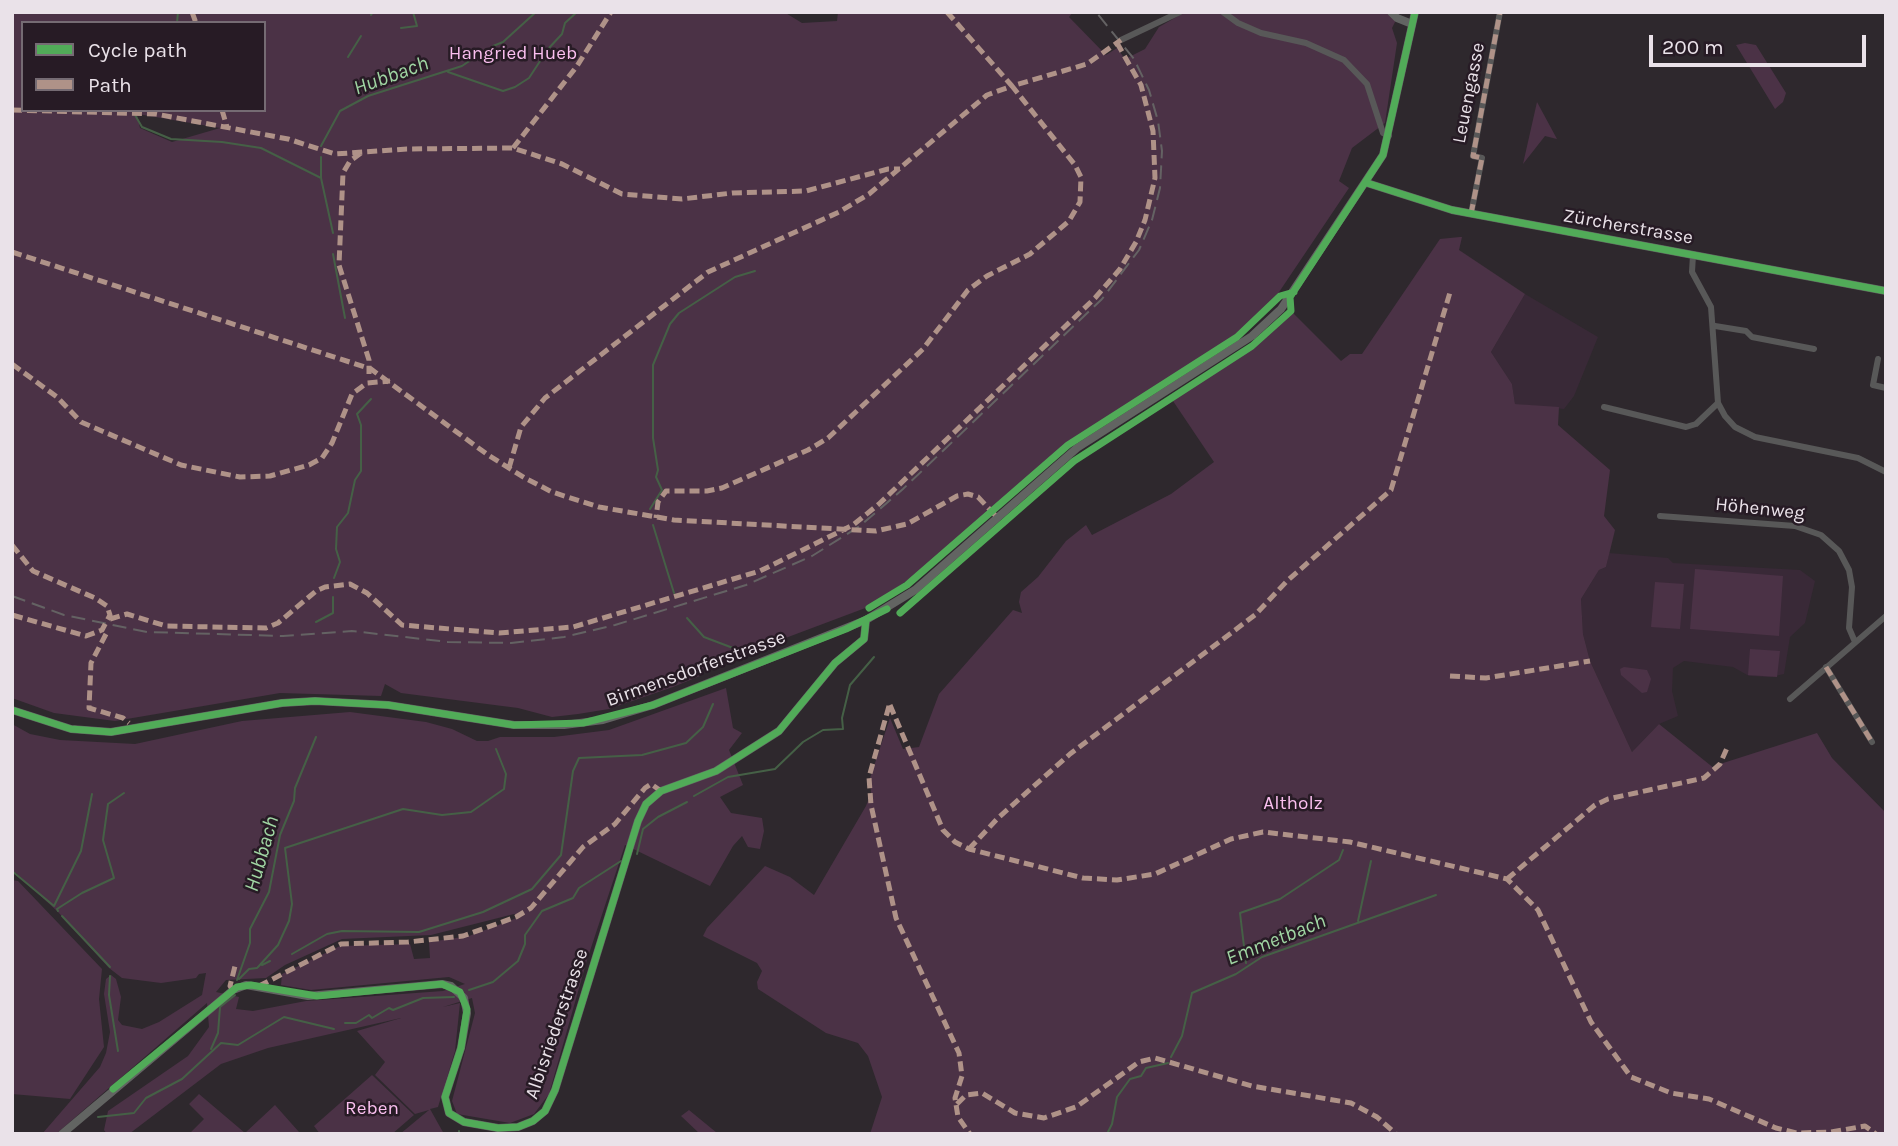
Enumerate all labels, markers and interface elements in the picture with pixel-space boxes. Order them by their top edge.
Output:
legend [21,21,266,112]
scale bar [1653,21,1870,65]
text: 200 m [1662,35,1724,59]
text: Cycle path [88,38,188,62]
street label: Leuengasse [1448,41,1490,145]
park label: Hangried Hueb [449,43,577,65]
water label: Hubbach [350,51,432,101]
text: Path [88,73,132,97]
street label: Zürcherstrasse [1561,204,1695,250]
street label: Höhenweg [1714,493,1806,525]
street label: Birmensdorferstrasse [603,626,789,712]
park label: Altholz [1263,793,1323,815]
water label: Hubbach [239,813,285,895]
water label: Emmetbach [1222,909,1330,971]
street label: Albisriederstrasse [521,946,593,1102]
park label: Reben [345,1098,399,1120]

